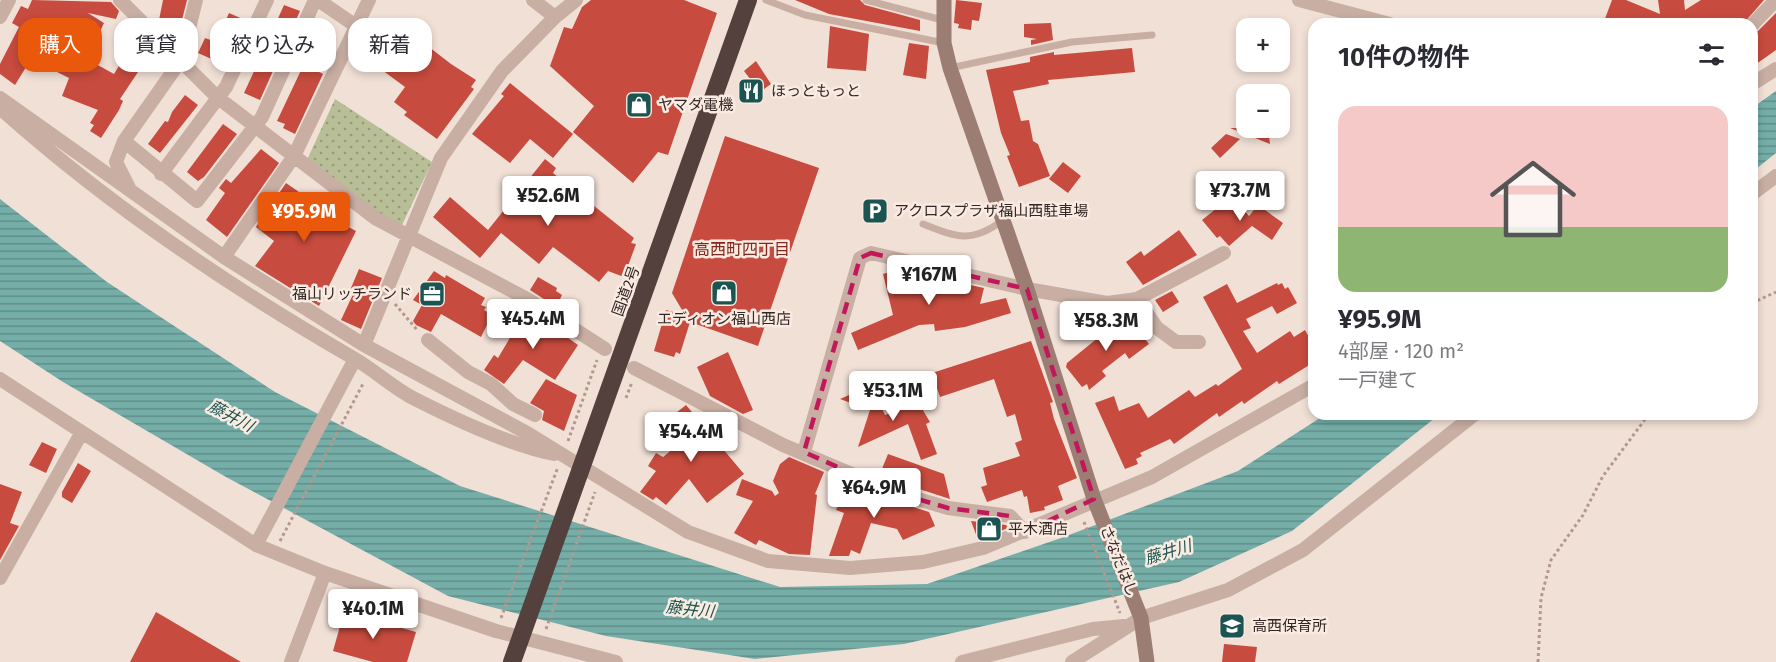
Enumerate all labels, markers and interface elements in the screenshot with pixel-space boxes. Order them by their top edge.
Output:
chip: 購入 [18,18,102,72]
chip: 賃貸 [114,18,198,72]
chip: 絞り込み [210,18,336,72]
chip: 新着 [348,18,432,72]
map controls [1236,18,1290,138]
button: + [1236,18,1290,72]
icon: filters [1695,38,1728,71]
text: 10件の物件 [1338,42,1469,73]
restaurant icon: ほっともっと [736,76,766,106]
place label: ほっともっと [771,82,861,100]
button: − [1236,84,1290,138]
shop icon: ヤマダ電機 [624,90,654,120]
place label: ヤマダ電機 [658,96,733,114]
icon: home [1479,145,1587,253]
pin: ¥73.7M [1191,171,1289,222]
pin: ¥52.6M [499,176,597,227]
text: ¥73.7M [1210,178,1270,202]
text: ¥52.6M [516,183,580,207]
pin: ¥95.9M [255,192,353,243]
parking icon: アクロスプラザ福山西駐車場 [860,196,890,226]
text: ¥95.9M [272,199,336,223]
place label: アクロスプラザ福山西駐車場 [894,202,1088,220]
district label: 高西町四丁目 [694,240,790,259]
pin: ¥167M [887,255,971,306]
text: ¥167M [901,262,957,286]
street label: 国道2号 [609,263,643,319]
shop icon: エディオン福山西店 [709,278,739,308]
office icon: 福山リッチランド [417,279,447,309]
place label: 福山リッチランド [292,285,412,303]
pin: ¥45.4M [484,299,582,350]
pin: ¥58.3M [1057,301,1155,352]
text: ¥95.9M [1338,304,1422,335]
text: ¥45.4M [501,306,565,330]
text: ¥58.3M [1074,308,1138,332]
place label: エディオン福山西店 [657,310,791,328]
text: 4部屋 · 120 m² [1338,339,1464,363]
text: 一戸建て [1338,368,1418,392]
pin: ¥53.1M [844,371,942,422]
text: ¥53.1M [863,378,923,402]
water label: 藤井川 [205,396,258,437]
pin: ¥54.4M [642,412,740,463]
text: ¥54.4M [659,419,723,443]
pin: ¥64.9M [825,468,923,519]
text: ¥64.9M [842,475,906,499]
shop icon: 平木酒店 [974,514,1004,544]
place label: 平木酒店 [1008,520,1068,538]
street label: さなだはし [1097,523,1141,599]
water label: 藤井川 [1142,535,1196,568]
pin: ¥40.1M [324,589,422,640]
text: ¥40.1M [342,596,404,620]
water label: 藤井川 [665,597,717,621]
school or university icon: 高西保育所 [1217,611,1247,641]
place label: 高西保育所 [1252,617,1327,635]

